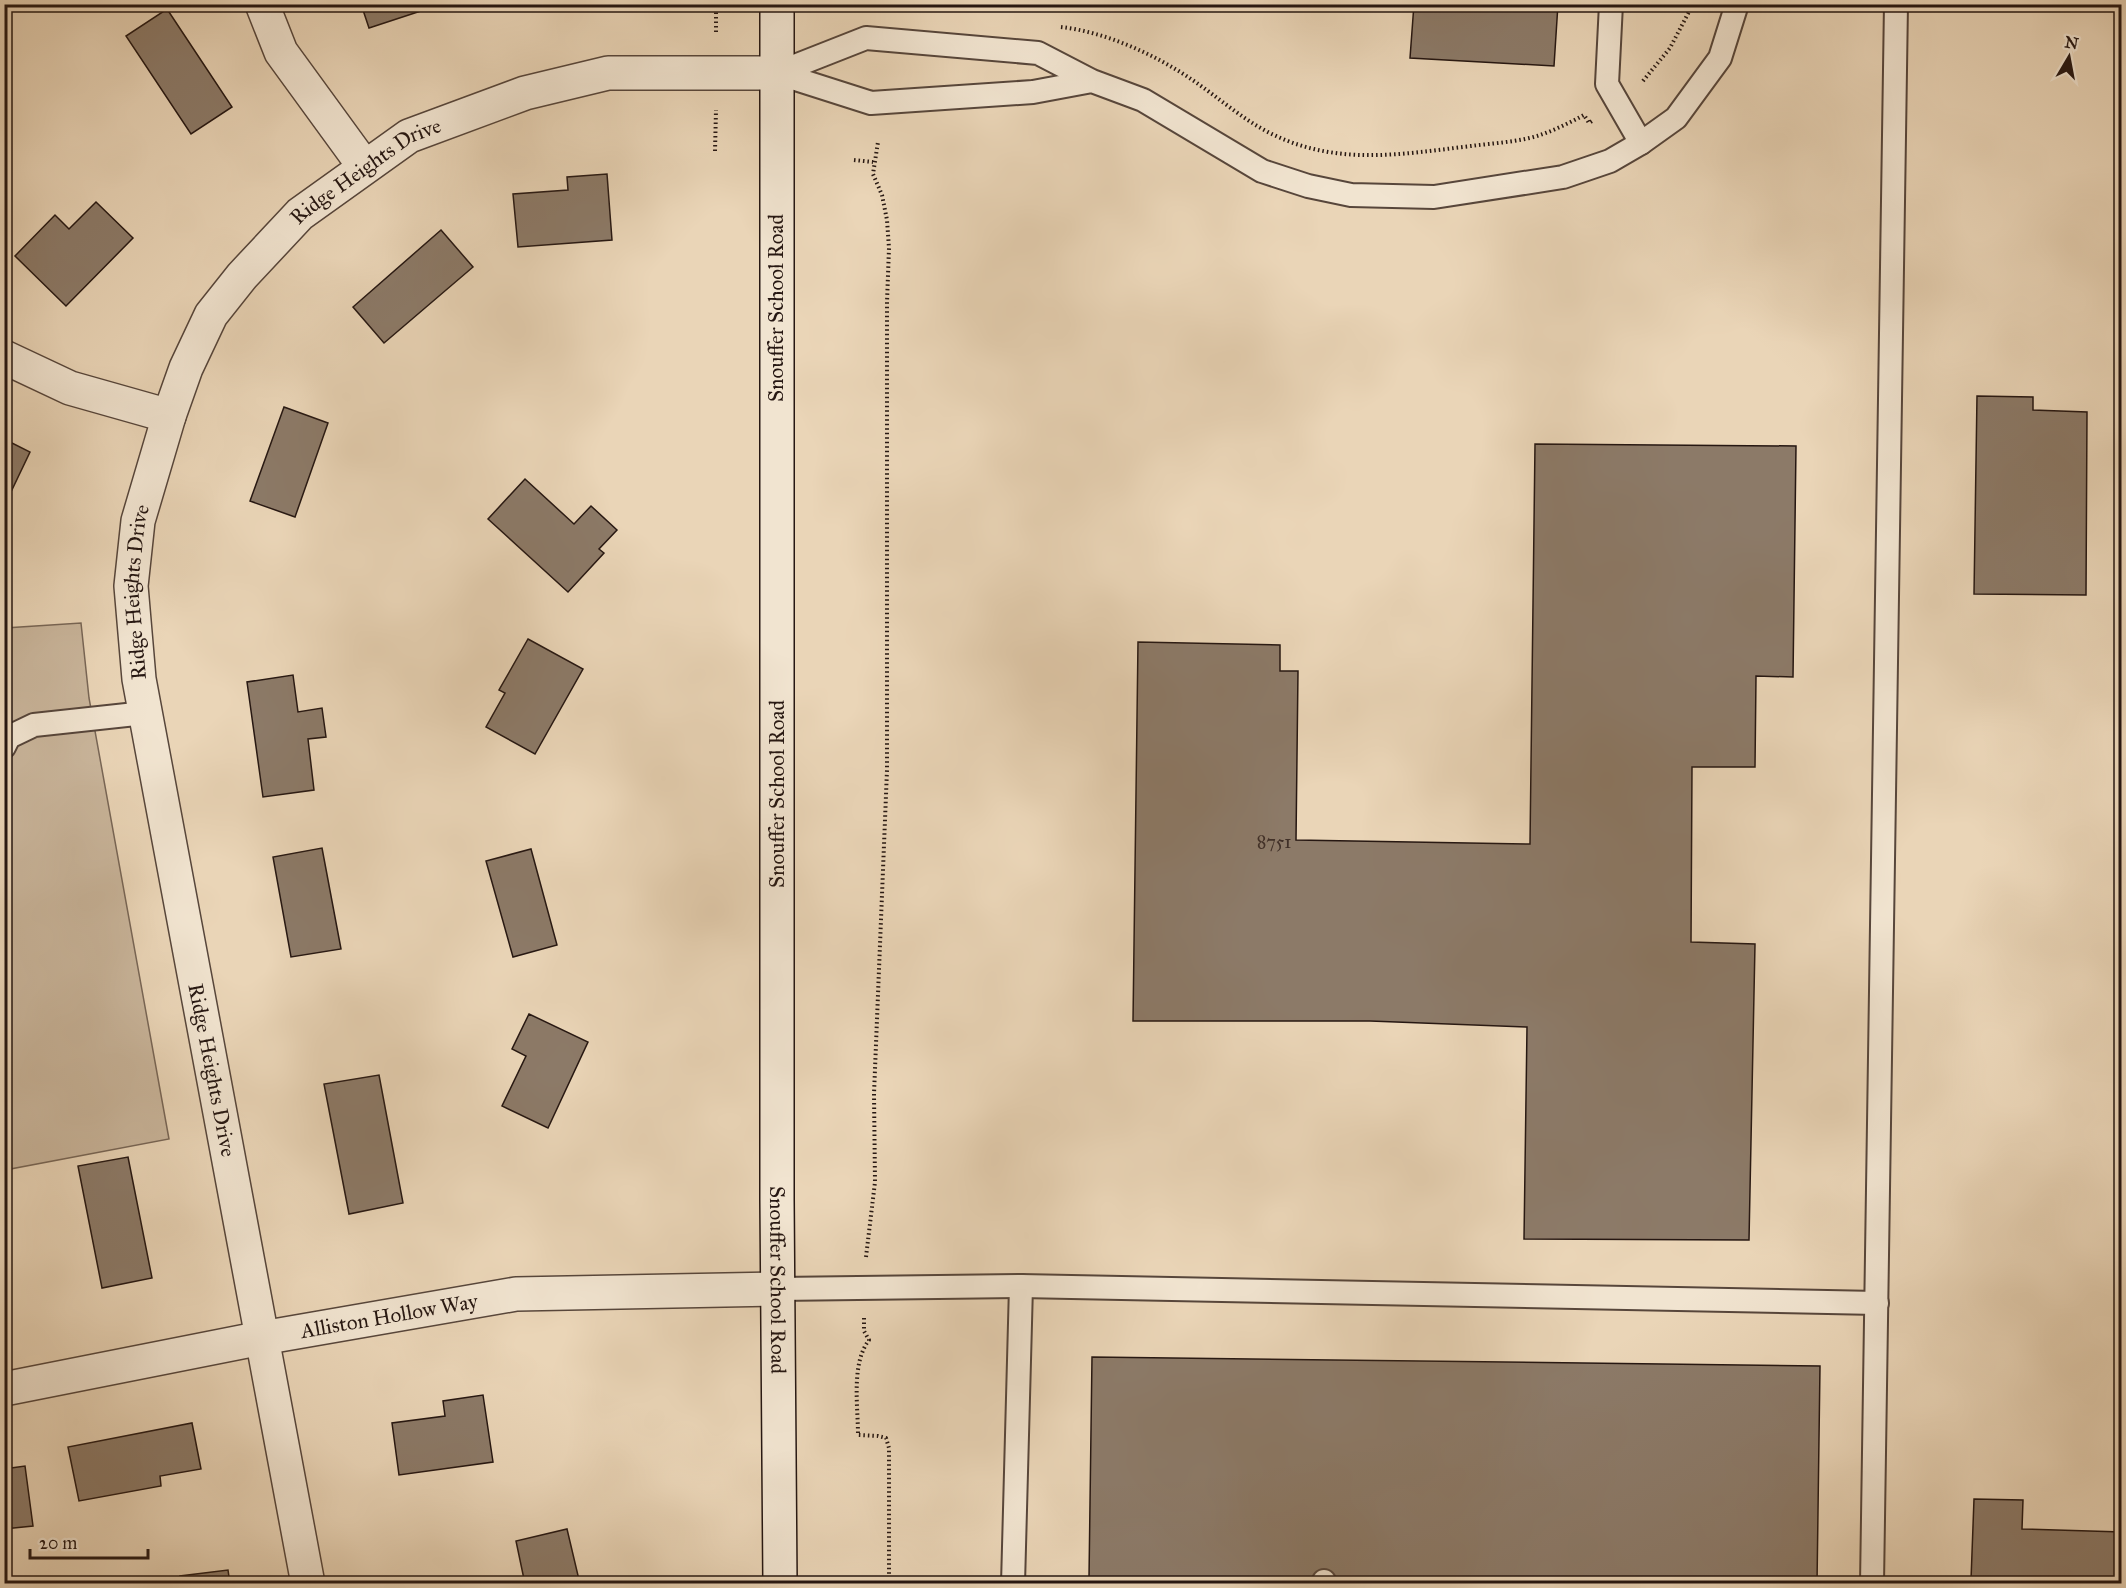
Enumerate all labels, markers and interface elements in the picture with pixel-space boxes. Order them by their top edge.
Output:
north arrow [2039,27,2099,87]
text: N [2063,32,2080,53]
street label: Ridge Heights Drive [284,112,445,230]
street label: Snouffer School Road [763,214,789,402]
street label: Ridge Heights Drive [118,501,155,681]
street label: Snouffer School Road [764,700,790,888]
house number: 8751 [1257,831,1291,853]
street label: Ridge Heights Drive [182,981,242,1159]
street label: Snouffer School Road [764,1186,791,1375]
street label: Alliston Hollow Way [298,1288,481,1344]
scale bar [30,1522,148,1560]
text: 20 m [39,1532,77,1554]

